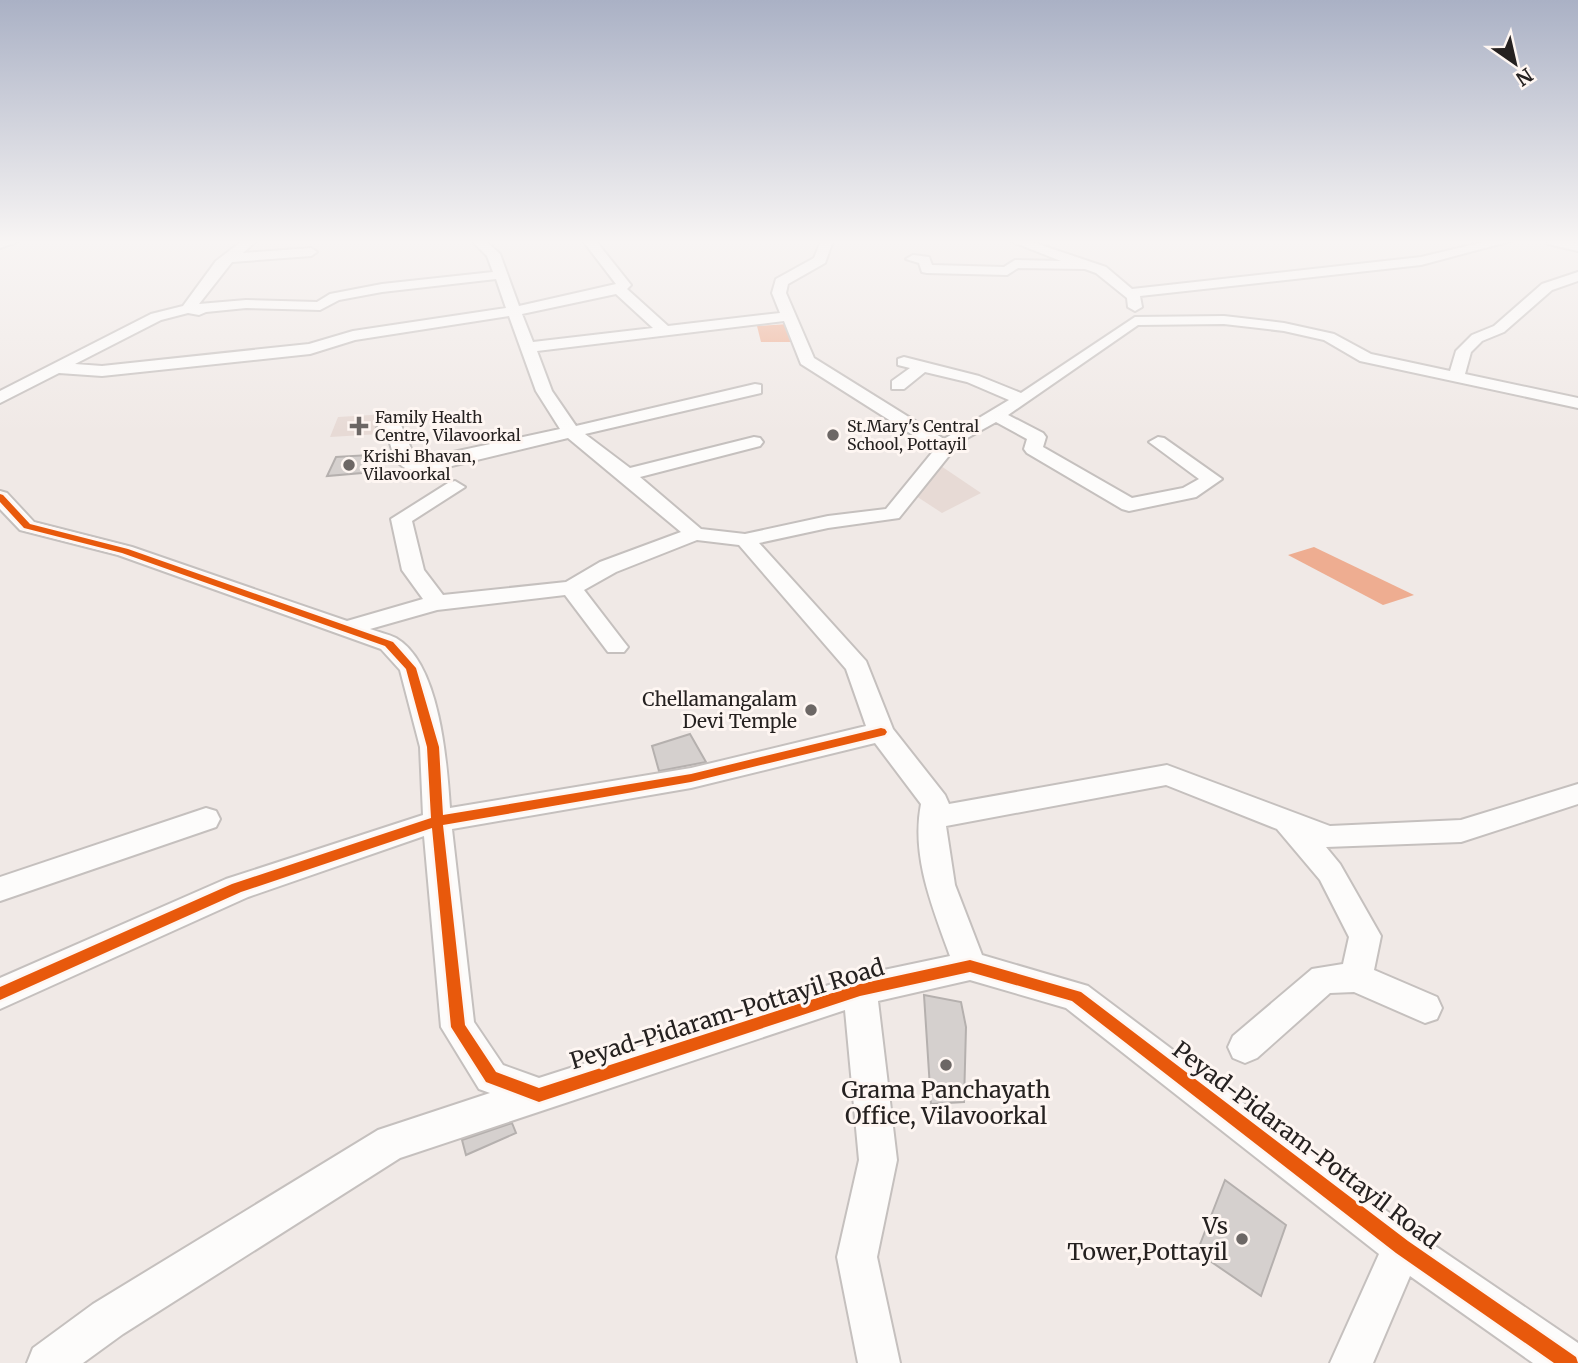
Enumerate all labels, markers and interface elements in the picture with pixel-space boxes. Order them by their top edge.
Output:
north arrow [1480,28,1550,98]
text: N [1512,63,1537,91]
place label: Family Health Centre, Vilavoorkal [375,407,521,445]
marker: Family Health Centre, Vilavoorkal [349,416,369,436]
place label: St.Mary's Central School, Pottayil [847,416,979,454]
marker: St.Mary's Central School, Pottayil [825,427,841,443]
place label: Krishi Bhavan, Vilavoorkal [362,446,476,484]
marker: Krishi Bhavan, Vilavoorkal [341,457,357,473]
place label: Chellamangalam Devi Temple [642,687,797,733]
marker: Chellamangalam Devi Temple [803,702,819,718]
street label: Peyad-Pidaram-Pottayil Road [566,952,888,1075]
street label: Peyad-Pidaram-Pottayil Road [1167,1035,1446,1255]
marker: Grama Panchayath Office, Vilavoorkal [938,1057,954,1073]
place label: Grama Panchayath Office, Vilavoorkal [841,1075,1051,1130]
place label: Vs Tower,Pottayil [1067,1211,1228,1266]
marker: Vs Tower,Pottayil [1234,1231,1250,1247]

